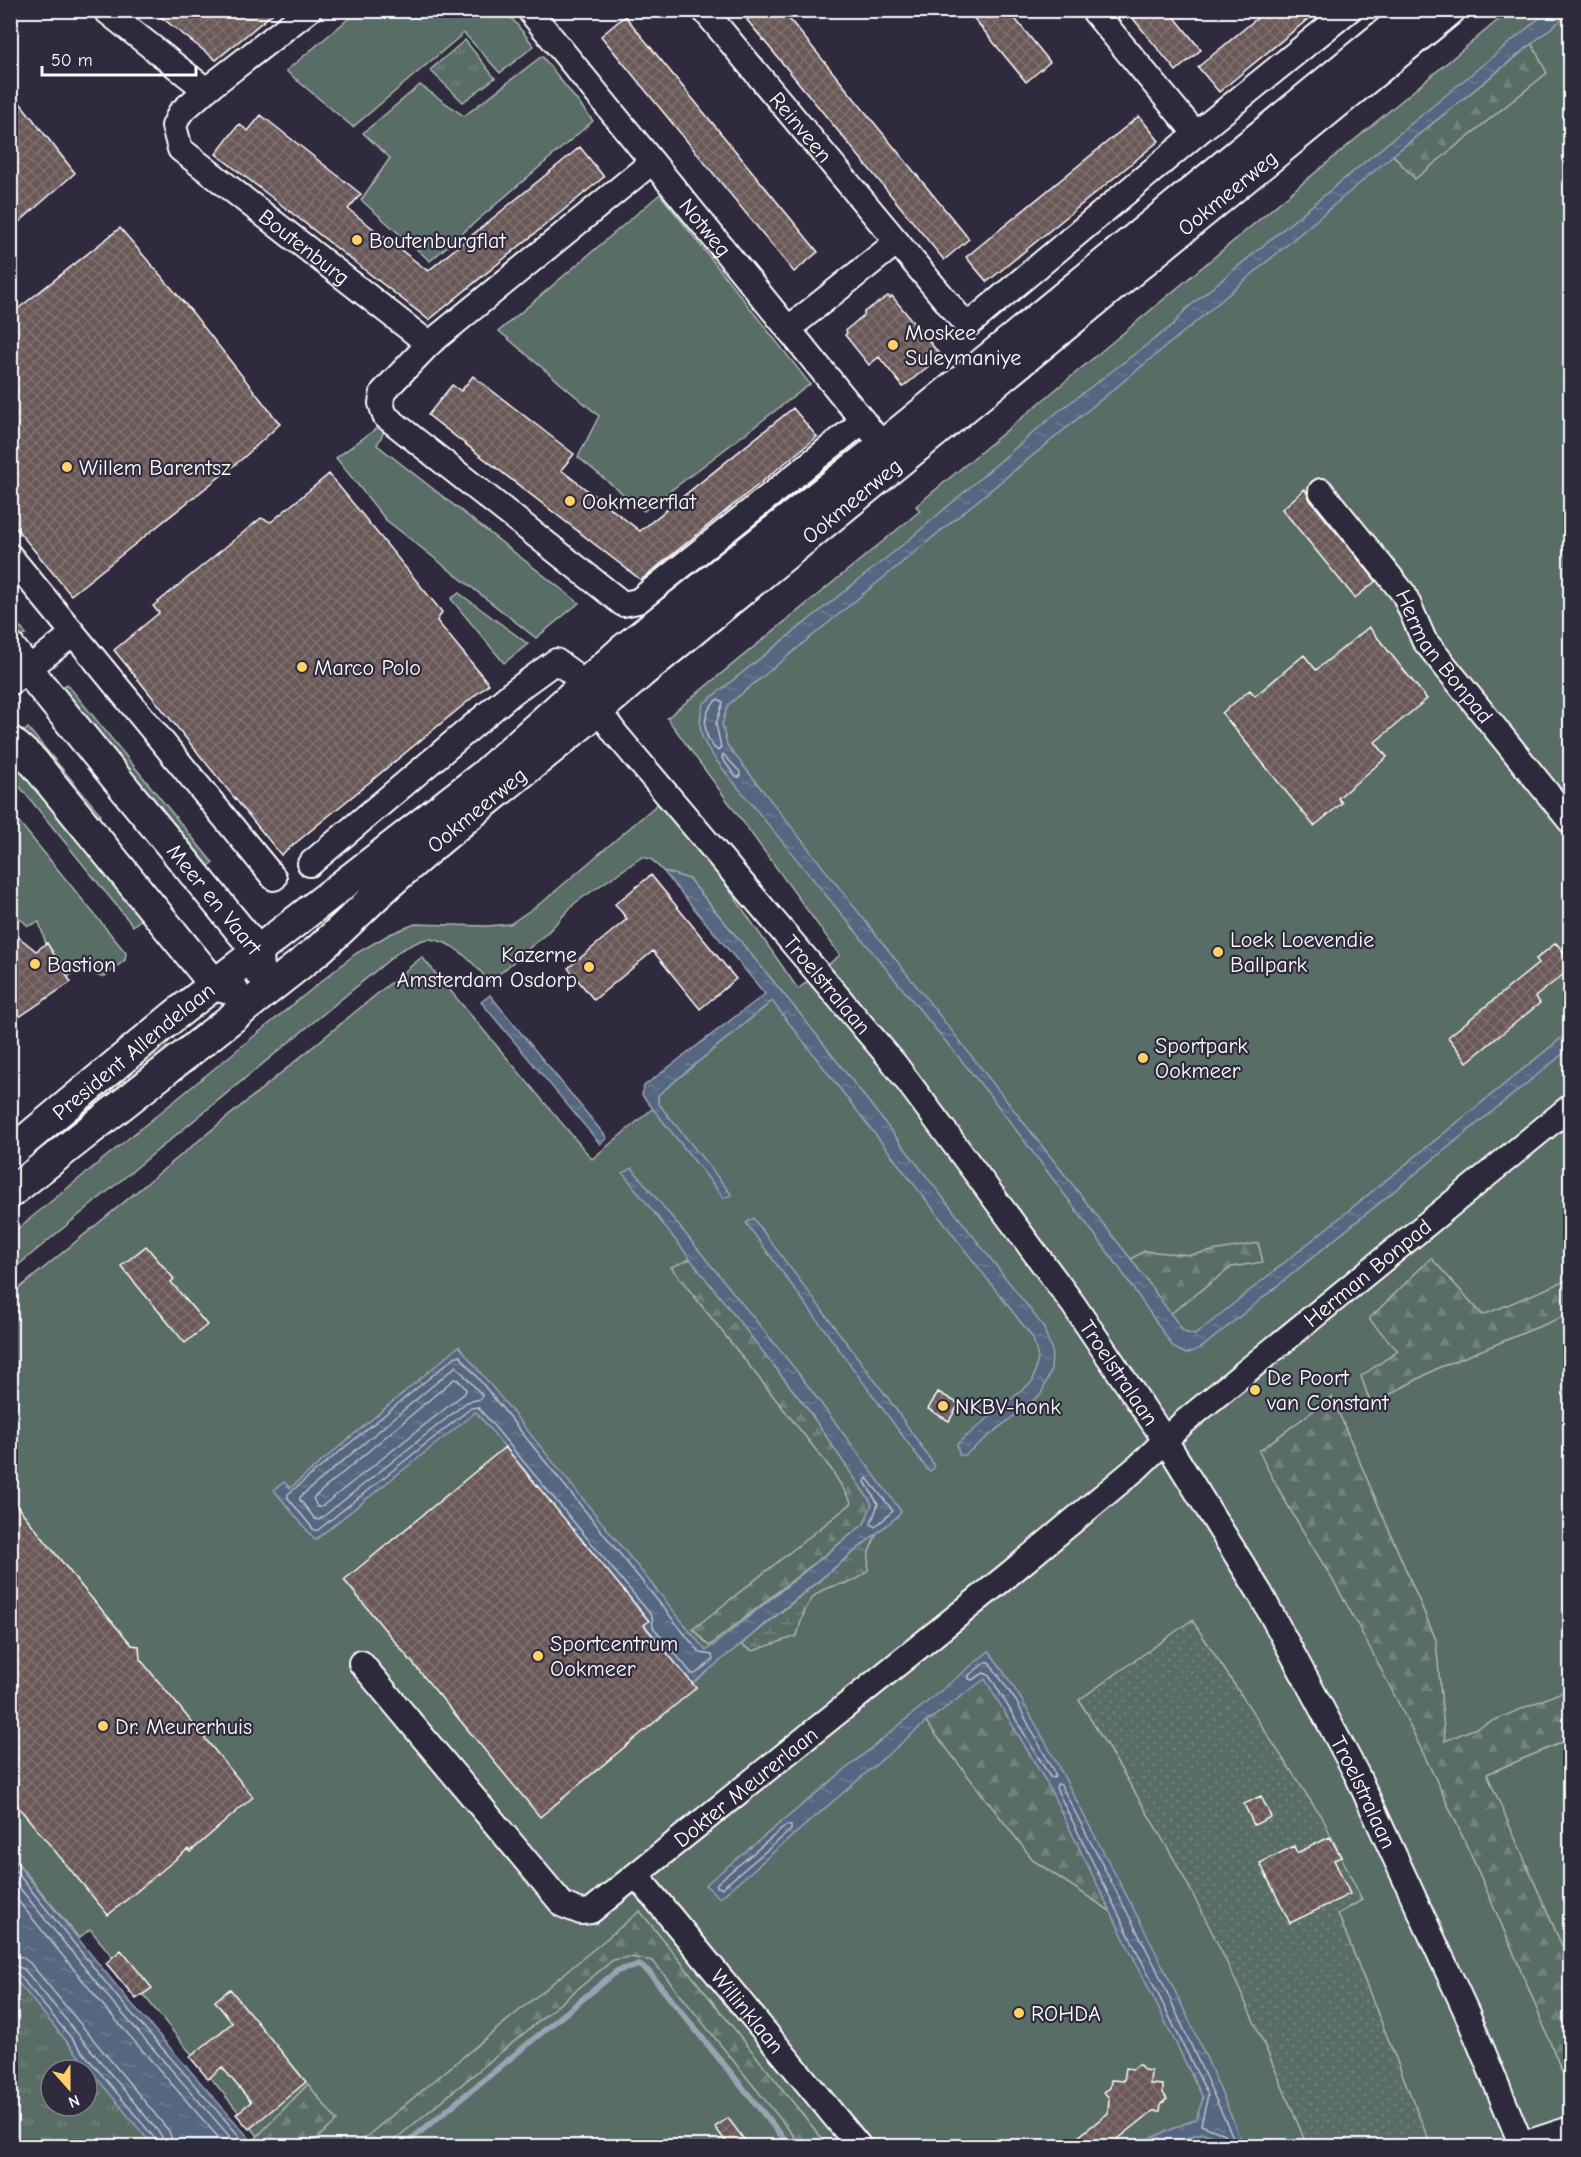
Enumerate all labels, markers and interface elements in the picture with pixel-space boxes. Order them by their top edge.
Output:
scale bar [42,39,196,77]
text: 50 m [51,50,93,71]
street label: Reinveen [764,87,837,168]
street label: Ookmeerweg [1173,145,1283,242]
street label: Notweg [673,193,736,262]
street label: Boutenburg [253,204,355,291]
place label: Boutenburgflat [369,228,506,254]
marker: Boutenburgflat [350,233,364,247]
place label: Moskee Suleymaniye [905,320,1021,371]
marker: Moskee Suleymaniye [886,338,900,352]
street label: Ookmeerweg [797,453,907,550]
place label: Willem Barentsz [79,455,231,481]
marker: Willem Barentsz [60,460,74,474]
place label: Ookmeerflat [582,489,697,515]
marker: Ookmeerflat [563,494,577,508]
street label: Herman Bonpad [1390,586,1498,729]
place label: Marco Polo [314,655,421,681]
marker: Marco Polo [295,660,309,674]
street label: Ookmeerweg [422,762,532,859]
street label: Meer en Vaart [161,839,267,961]
place label: Loek Loevendie Ballpark [1230,927,1374,978]
street label: Troelstralaan [777,930,876,1040]
place label: Kazerne Amsterdam Osdorp [397,942,577,993]
marker: Loek Loevendie Ballpark [1211,945,1225,959]
place label: Bastion [47,952,116,978]
marker: Bastion [28,957,42,971]
marker: Kazerne Amsterdam Osdorp [582,960,596,974]
street label: President Allendelaan [47,977,220,1126]
place label: Sportpark Ookmeer [1155,1033,1248,1084]
marker: Sportpark Ookmeer [1136,1051,1150,1065]
street label: Herman Bonpad [1299,1214,1437,1333]
street label: Troelstralaan [1074,1315,1164,1431]
place label: De Poort van Constant [1266,1365,1389,1416]
marker: De Poort van Constant [1248,1383,1262,1397]
place label: NKBV-honk [955,1394,1061,1420]
marker: NKBV-honk [936,1399,950,1413]
place label: Sportcentrum Ookmeer [550,1631,678,1682]
marker: Sportcentrum Ookmeer [531,1649,545,1663]
place label: Dr. Meurerhuis [115,1714,252,1740]
marker: Dr. Meurerhuis [96,1719,110,1733]
street label: Dokter Meurerlaan [669,1721,823,1853]
street label: Troelstralaan [1324,1732,1401,1853]
street label: Willinklaan [705,1964,789,2059]
place label: ROHDA [1031,2001,1101,2027]
marker: ROHDA [1012,2006,1026,2020]
north arrow [39,2058,99,2118]
text: N [66,2091,82,2111]

